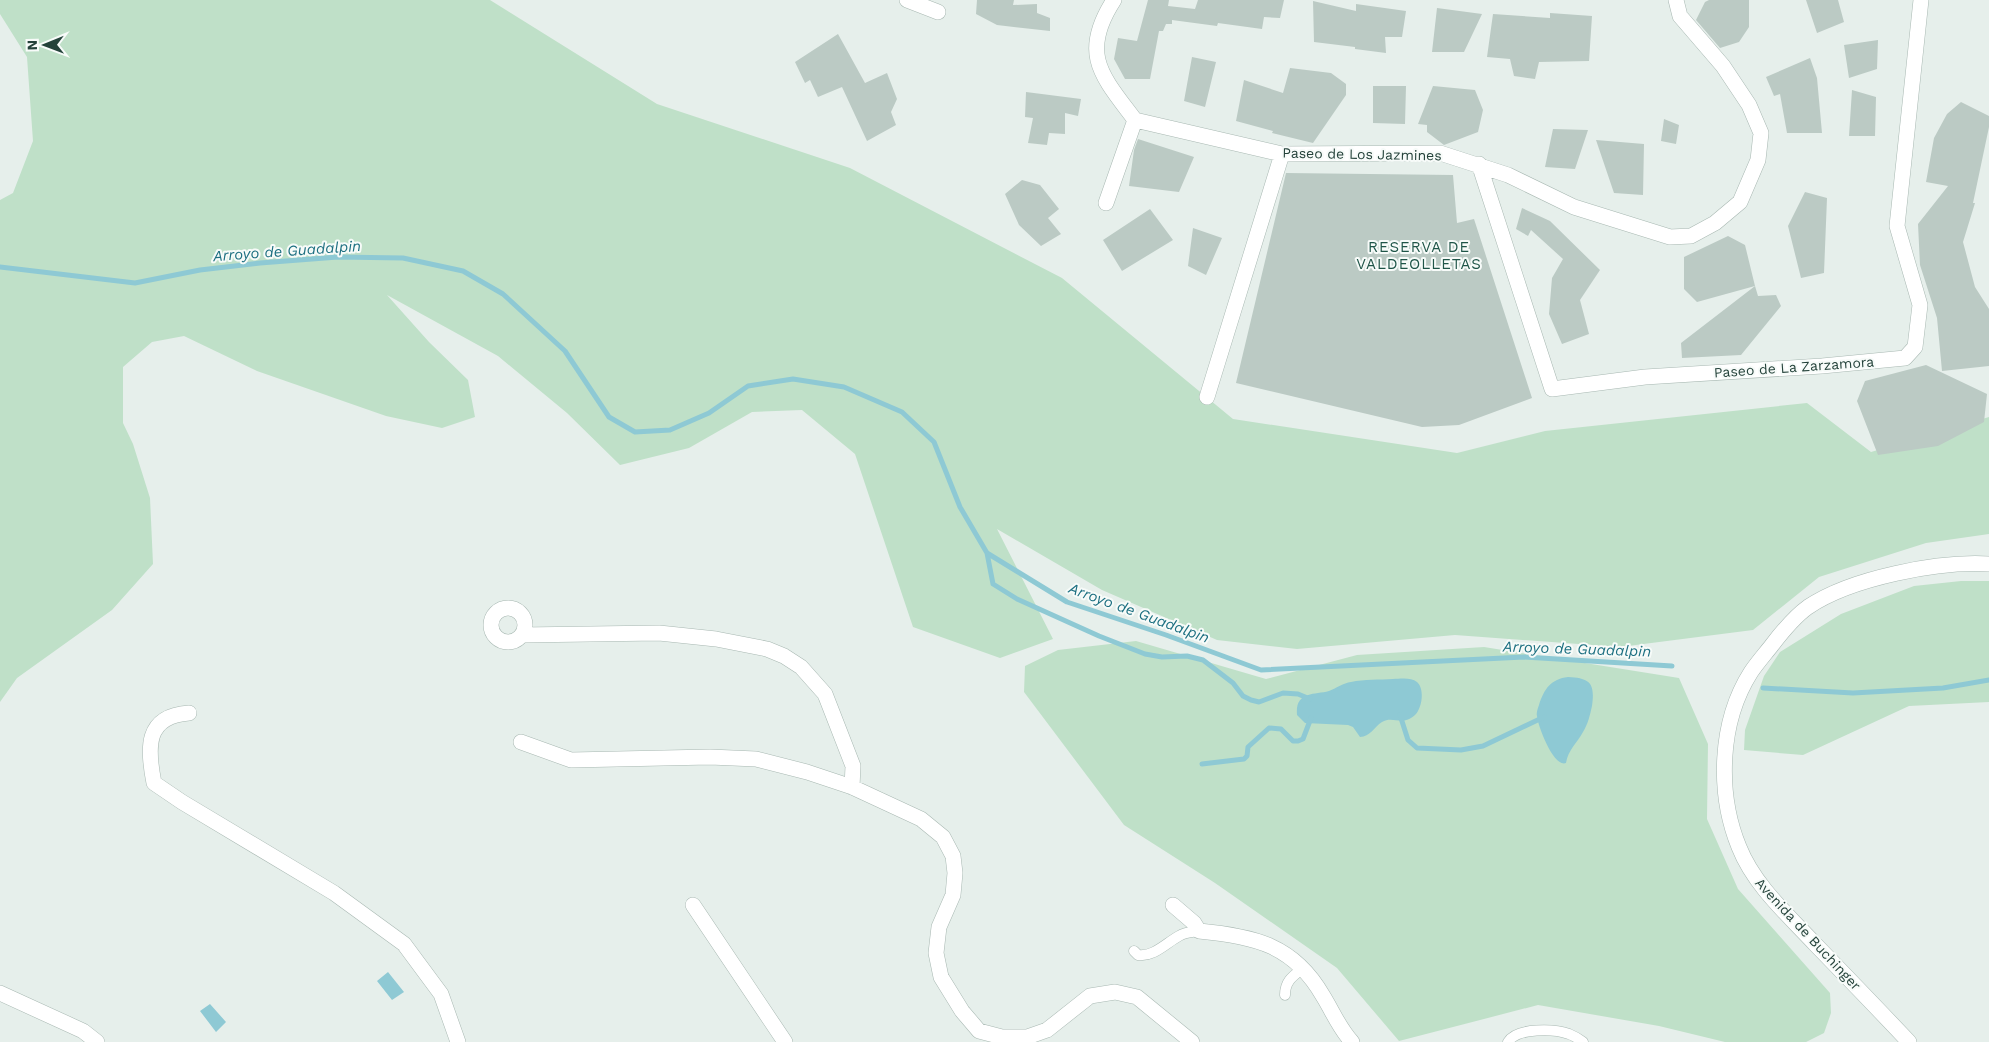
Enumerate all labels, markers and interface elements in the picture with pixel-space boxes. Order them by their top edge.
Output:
north arrow [20,20,70,70]
text: N [24,40,40,51]
street label: Paseo de Los Jazmines [1282,145,1442,163]
water label: Arroyo de Guadalpin [211,237,362,265]
district label: RESERVA DE VALDEOLLETAS [1356,238,1482,273]
street label: Paseo de La Zarzamora [1713,353,1875,381]
water label: Arroyo de Guadalpin [1065,579,1212,647]
water label: Arroyo de Guadalpin [1502,637,1651,661]
street label: Avenida de Buchinger [1752,875,1864,993]

